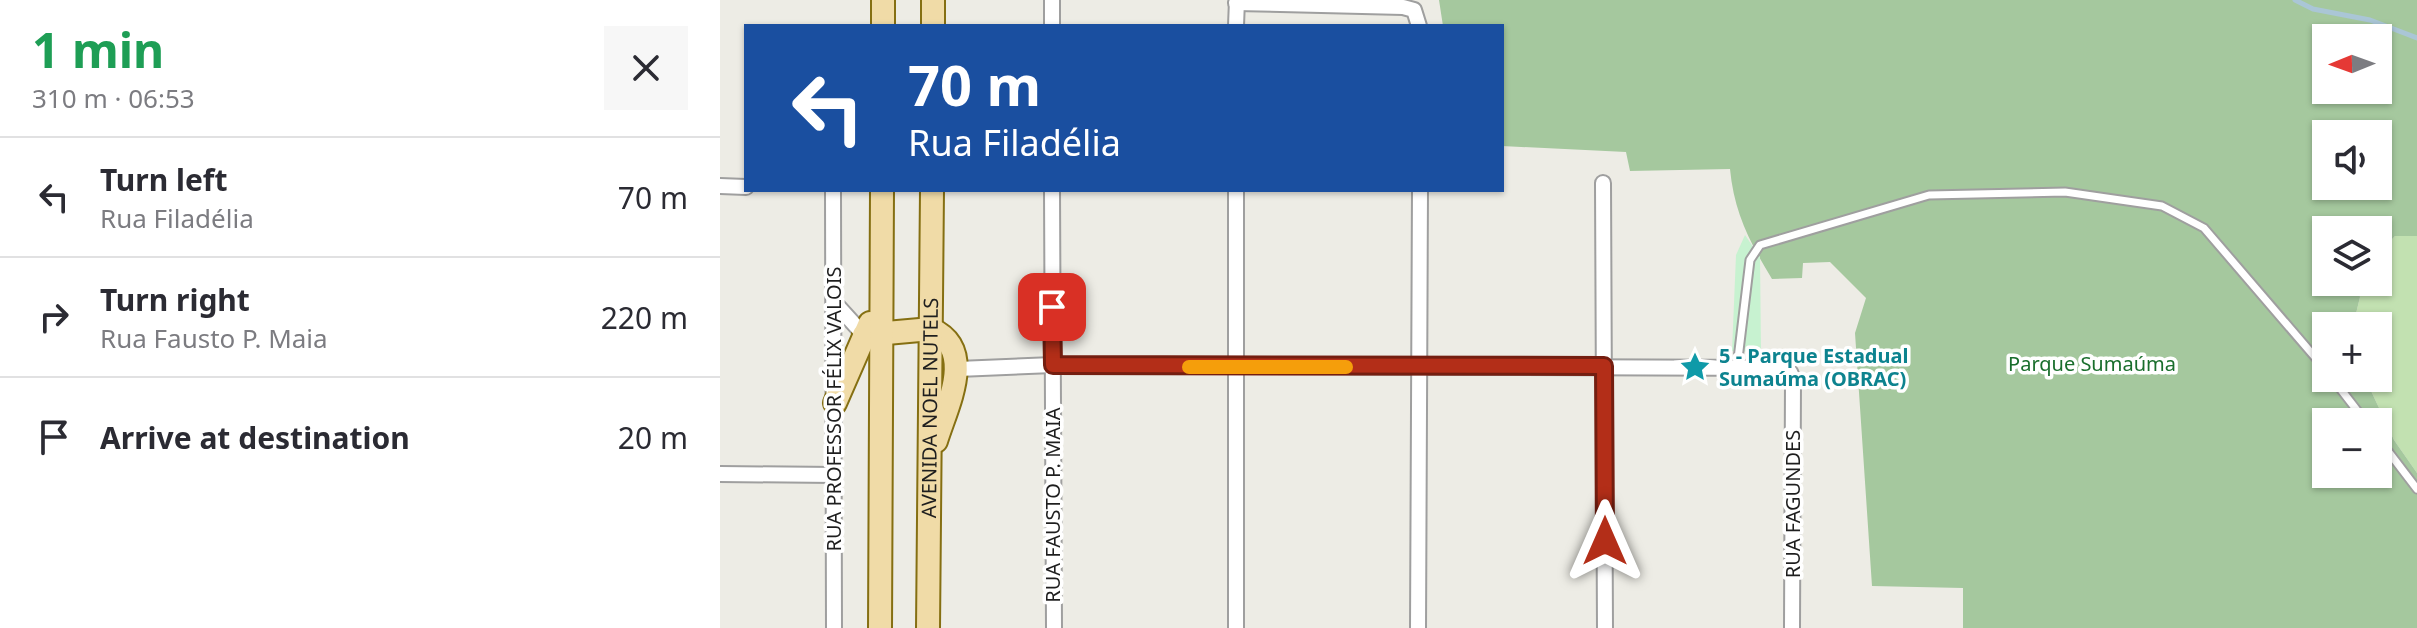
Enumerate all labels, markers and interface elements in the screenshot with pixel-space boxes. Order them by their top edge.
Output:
text: 1 min [32,17,164,82]
north arrow [2312,24,2392,104]
map controls [2312,24,2392,488]
button: close [604,26,688,110]
text: 70 m [908,46,1041,122]
icon: left [776,56,880,160]
text: 310 m · 06:53 [32,80,195,116]
text: Rua Filadélia [908,118,1121,167]
button: sound [2312,120,2392,200]
text: Turn left [100,159,228,200]
icon: left [32,175,76,219]
text: 70 m [618,177,688,218]
text: Rua Filadélia [100,200,254,236]
button: layers [2312,216,2392,296]
street label: RUA PROFESSOR FÉLIX VALOIS [820,267,847,551]
pin [1018,273,1086,341]
text: Turn right [100,279,250,320]
icon: arrive [1030,285,1074,329]
icon: right [32,295,76,339]
text: 220 m [601,297,688,338]
street label: AVENIDA NOEL NUTELS [915,298,944,518]
button: + [2312,312,2392,392]
text: Rua Fausto P. Maia [100,320,328,356]
place label: 5 - Parque Estadual Sumaúma (OBRAC) [1719,342,1908,392]
place icon: 5 - Parque Estadual Sumaúma (OBRAC) [1678,350,1712,384]
park label: Parque Sumaúma [2008,350,2176,377]
street label: RUA FAUSTO P. MAIA [1039,407,1066,603]
button: − [2312,408,2392,488]
icon: arrive [32,415,76,459]
text: Arrive at destination [100,417,410,458]
text: 20 m [618,417,688,458]
street label: RUA FAGUNDES [1779,430,1806,578]
position arrow [1563,499,1647,583]

